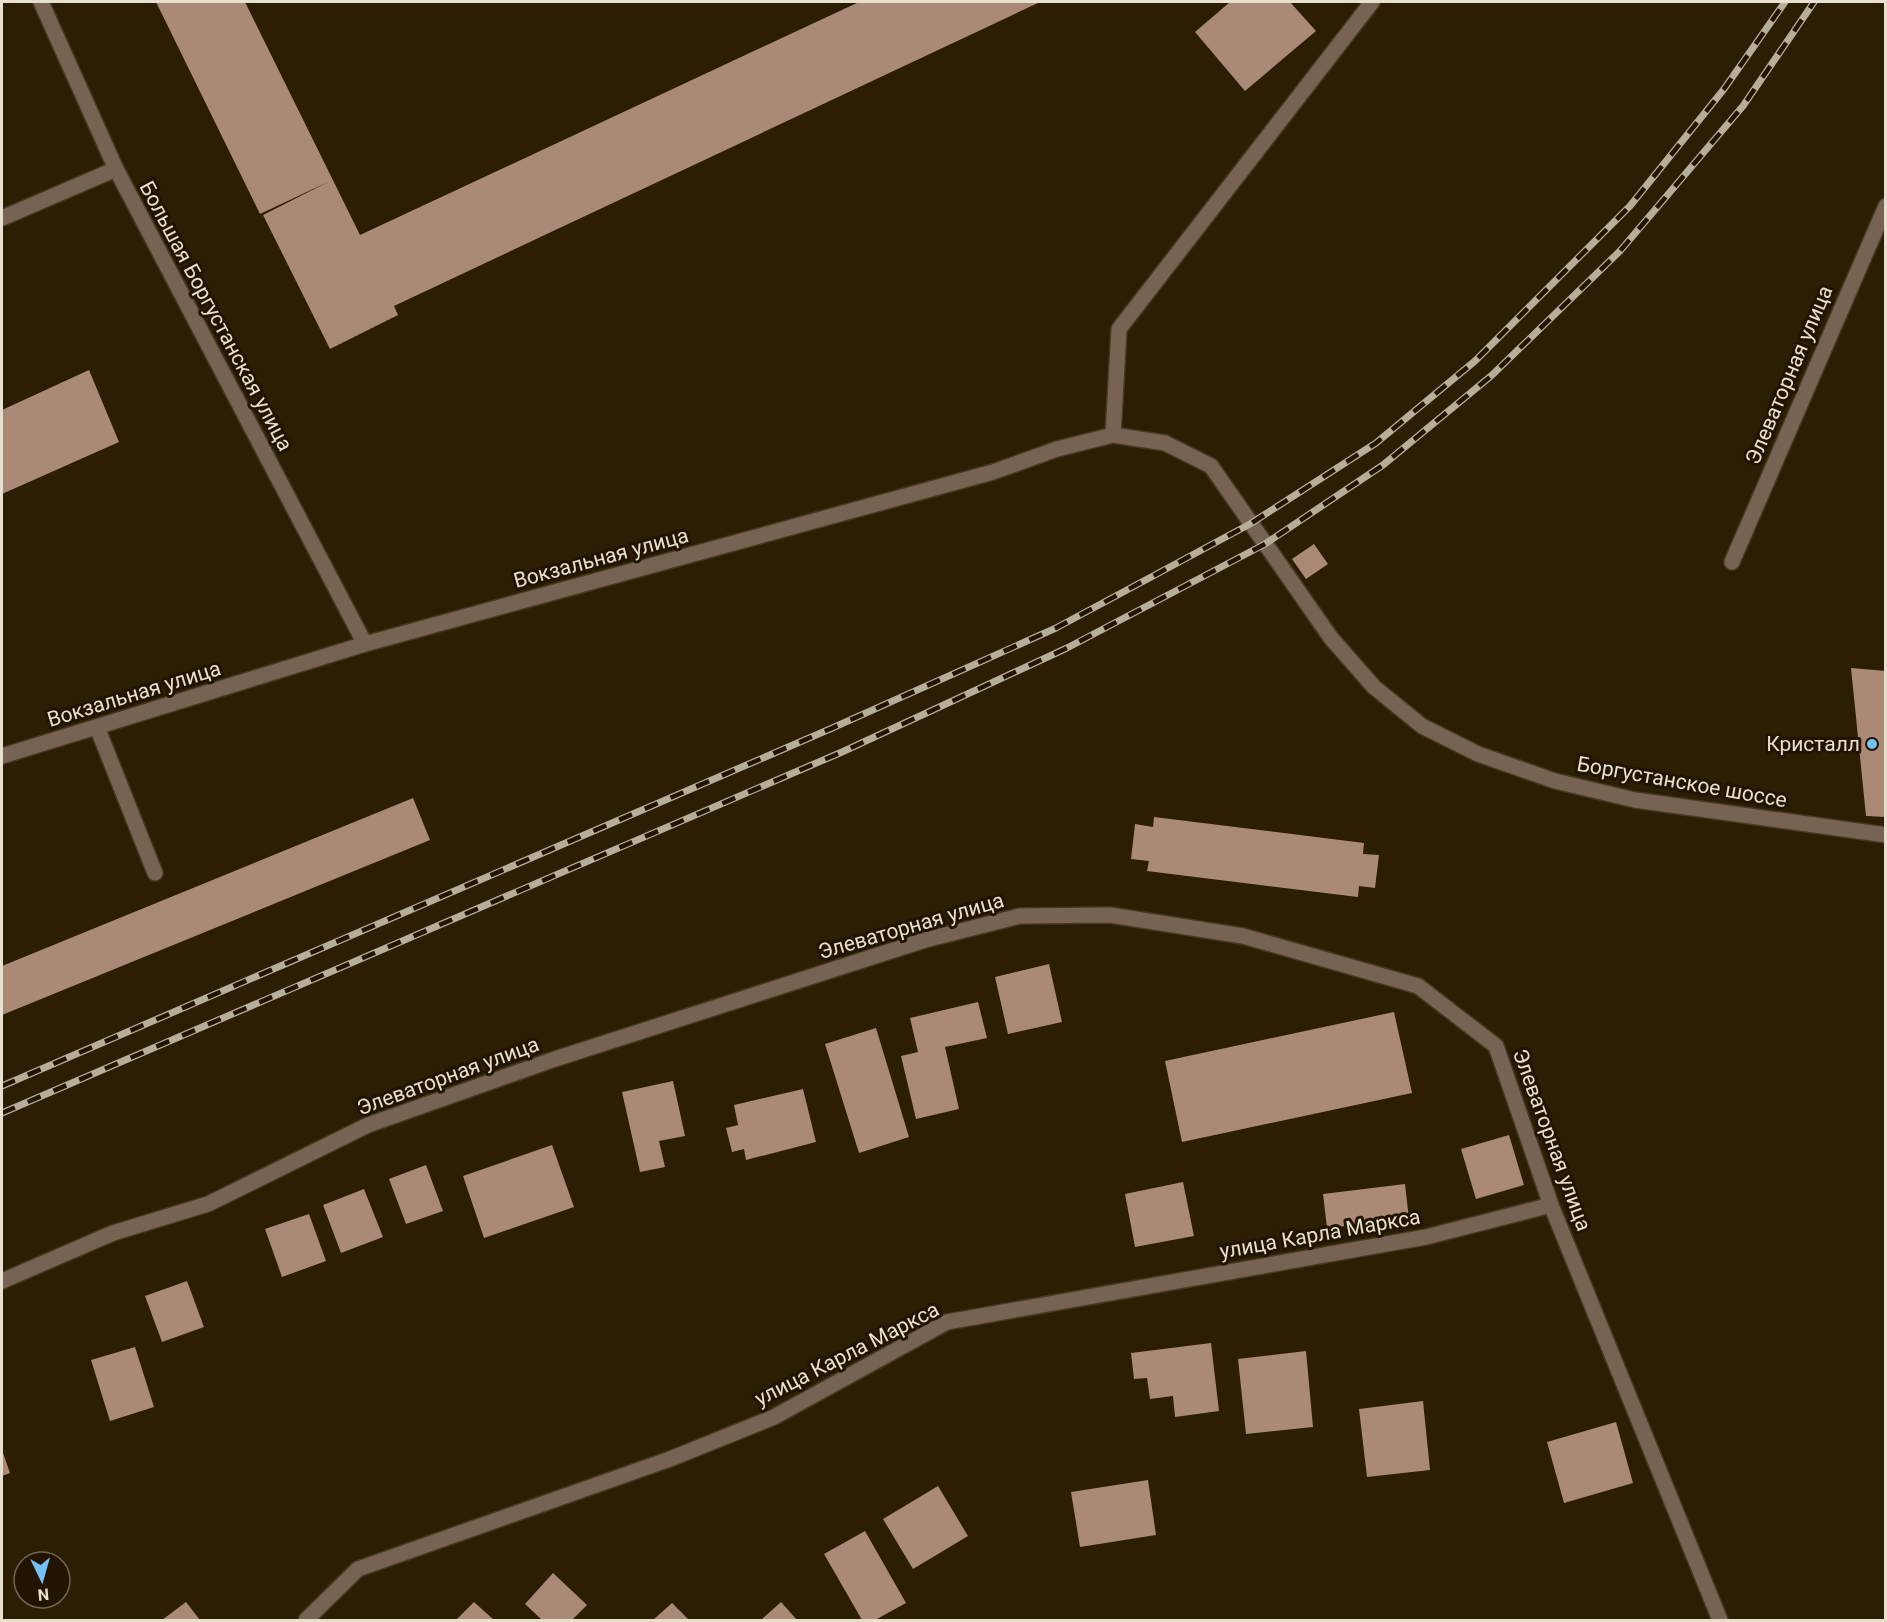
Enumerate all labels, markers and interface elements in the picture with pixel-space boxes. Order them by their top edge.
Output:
street label: Большая Боргустанская улица [135,177,297,455]
street label: Элеваторная улица [1740,282,1838,468]
street label: Вокзальная улица [511,523,691,593]
street label: Вокзальная улица [44,656,224,732]
place label: Кристалл [1766,732,1860,756]
marker: Кристалл [1865,737,1879,751]
street label: Боргустанское шоссе [1575,752,1789,812]
street label: Элеваторная улица [815,888,1007,964]
street label: Элеваторная улица [354,1032,542,1120]
street label: Элеваторная улица [1508,1046,1596,1234]
street label: улица Карла Маркса [1218,1205,1422,1263]
street label: улица Карла Маркса [751,1297,943,1411]
north arrow [12,1550,72,1610]
text: N [37,1584,50,1604]

